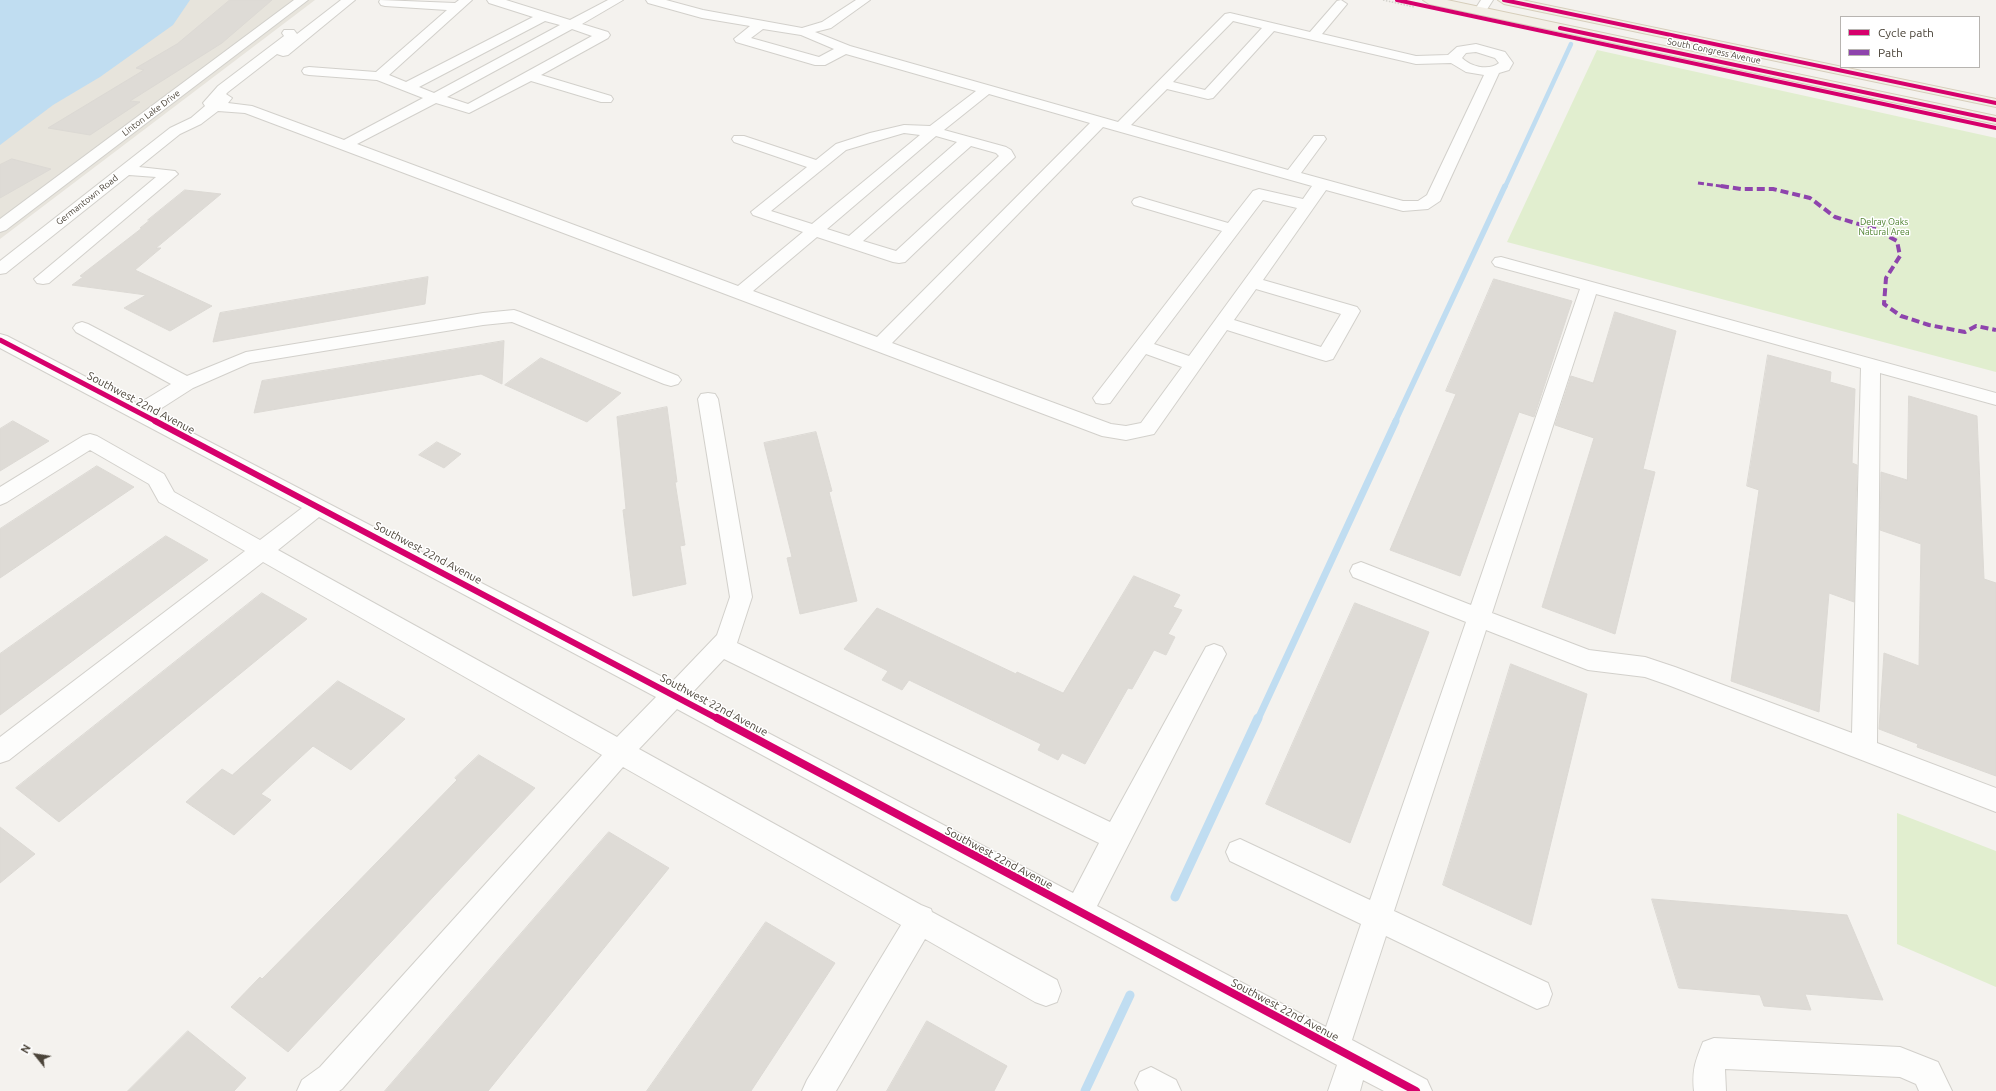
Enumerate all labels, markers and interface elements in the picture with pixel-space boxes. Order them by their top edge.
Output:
legend [1840,16,1980,68]
text: Cycle path [1878,26,1934,39]
street label: South Congress Avenue [1666,36,1762,66]
text: Path [1878,46,1903,59]
street label: Linton Lake Drive [120,88,182,138]
street label: Germantown Road [54,172,120,228]
park label: Delray Oaks Natural Area [1858,217,1910,238]
street label: Southwest 22nd Avenue [85,369,197,437]
street label: Southwest 22nd Avenue [372,519,484,587]
street label: Southwest 22nd Avenue [658,671,770,739]
street label: Southwest 22nd Avenue [943,824,1055,892]
street label: Southwest 22nd Avenue [1229,976,1341,1044]
north arrow [16,1035,56,1075]
text: N [18,1042,33,1056]

